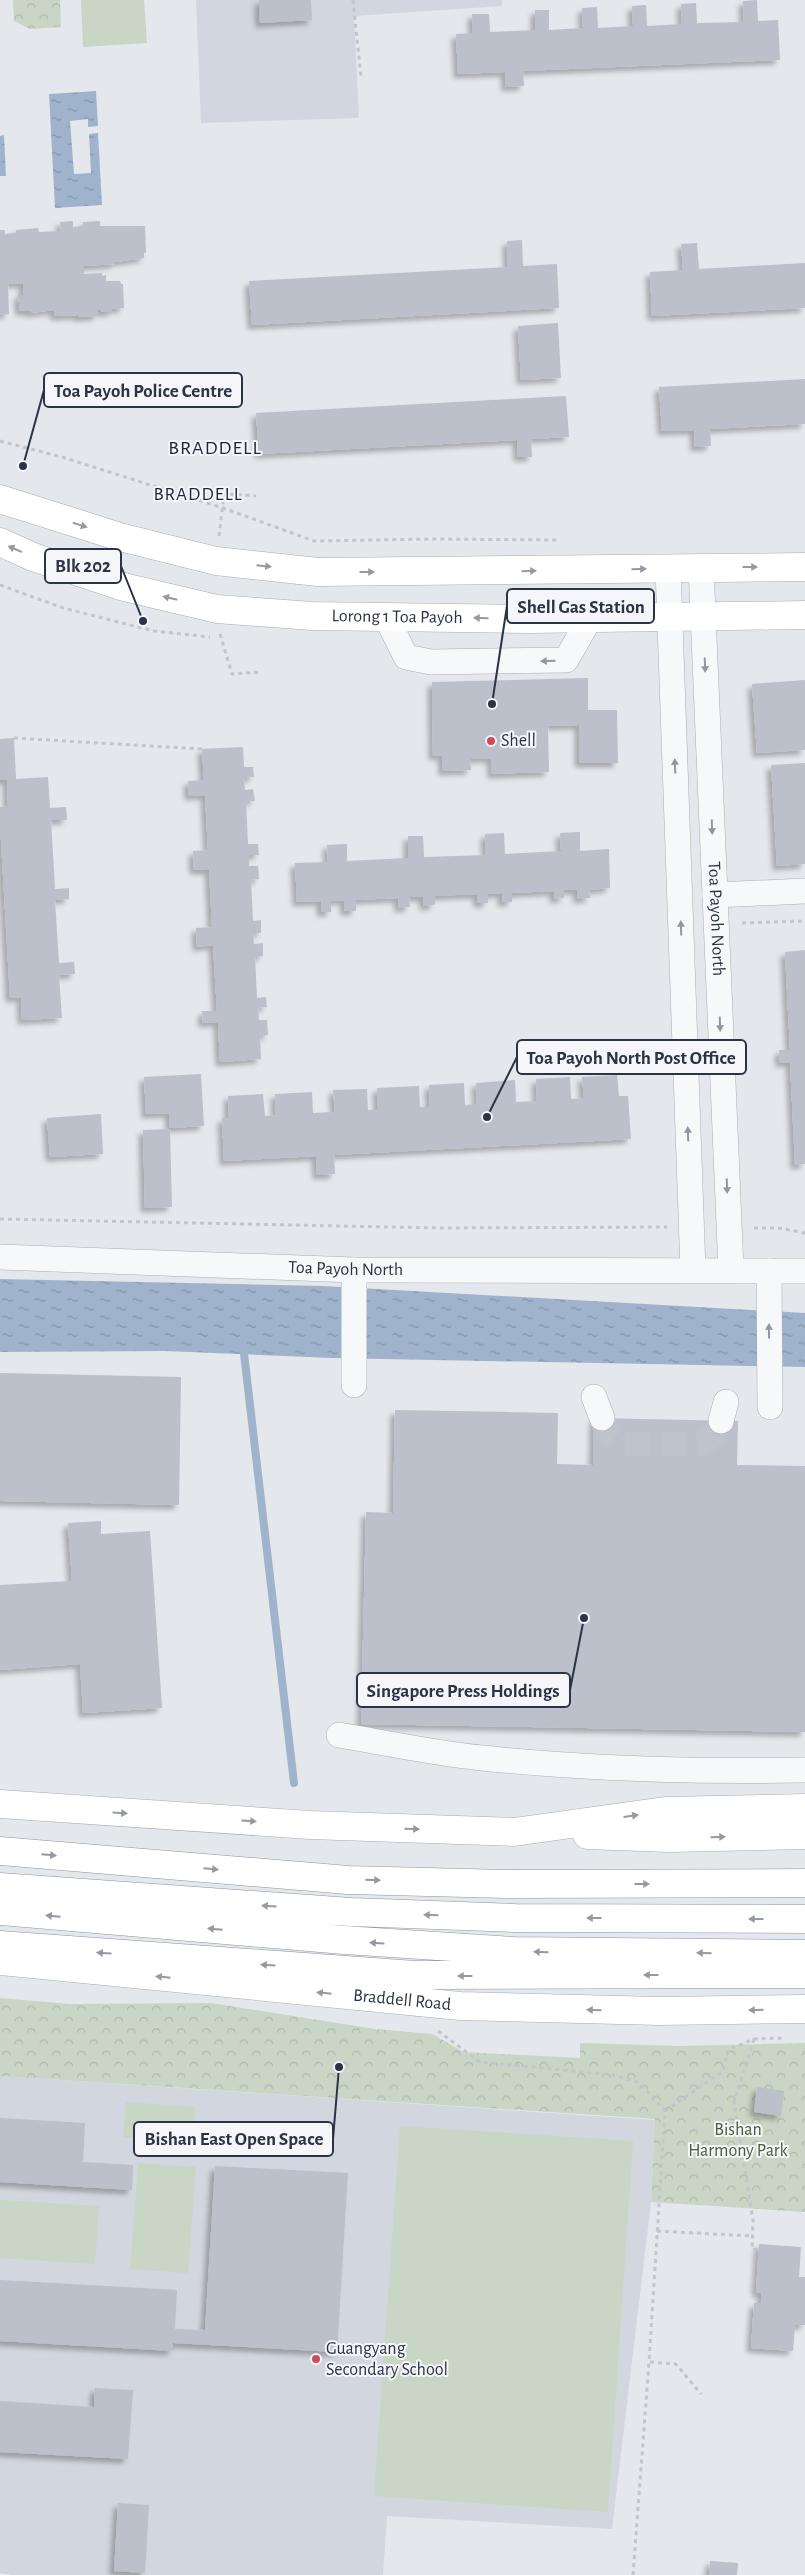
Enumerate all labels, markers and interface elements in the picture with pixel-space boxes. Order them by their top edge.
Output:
callout: Toa Payoh Police Centre [44,373,242,407]
text: Toa Payoh Police Centre [54,382,232,401]
district label: BRADDELL [168,438,262,458]
district label: BRADDELL [153,485,243,504]
one-way arrow [72,522,87,530]
one-way arrow [8,544,22,552]
callout: Blk 202 [45,549,121,583]
text: Blk 202 [55,557,111,576]
one-way arrow [257,562,273,570]
one-way arrow [742,563,758,571]
one-way arrow [631,565,647,573]
one-way arrow [522,567,538,575]
one-way arrow [359,568,375,576]
callout: Shell Gas Station [507,589,654,623]
one-way arrow [162,594,178,602]
text: Shell Gas Station [517,598,645,617]
street label: Lorong 1 Toa Payoh [331,607,463,627]
one-way arrow [473,614,489,622]
one-way arrow [540,657,556,665]
one-way arrow [702,657,710,673]
place label: Shell [501,732,536,750]
marker: Shell [485,735,497,747]
one-way arrow [670,757,678,773]
one-way arrow [708,819,716,835]
street label: Toa Payoh North [705,861,727,977]
one-way arrow [677,920,685,936]
one-way arrow [717,1016,725,1032]
callout: Toa Payoh North Post Office [517,1040,746,1074]
text: Toa Payoh North Post Office [526,1049,736,1068]
one-way arrow [684,1126,692,1142]
one-way arrow [723,1178,731,1194]
street label: Toa Payoh North [288,1259,403,1279]
one-way arrow [765,1322,773,1338]
callout: Singapore Press Holdings [357,1673,570,1707]
text: Singapore Press Holdings [367,1682,559,1701]
one-way arrow [112,1809,128,1817]
one-way arrow [624,1812,640,1820]
one-way arrow [241,1817,257,1825]
one-way arrow [404,1825,420,1833]
one-way arrow [710,1833,726,1841]
one-way arrow [41,1852,57,1860]
one-way arrow [203,1865,219,1873]
one-way arrow [365,1877,381,1885]
one-way arrow [634,1880,650,1888]
one-way arrow [261,1902,277,1910]
one-way arrow [45,1911,61,1919]
one-way arrow [423,1911,439,1919]
one-way arrow [586,1914,602,1922]
one-way arrow [748,1914,764,1922]
one-way arrow [207,1925,223,1933]
one-way arrow [369,1938,385,1946]
one-way arrow [533,1948,549,1956]
one-way arrow [96,1949,112,1957]
one-way arrow [696,1949,712,1957]
one-way arrow [260,1961,276,1969]
one-way arrow [643,1971,659,1979]
one-way arrow [457,1972,473,1980]
one-way arrow [154,1973,170,1981]
street label: Braddell Road [352,1987,452,2014]
one-way arrow [316,1989,332,1997]
one-way arrow [586,2005,602,2013]
one-way arrow [748,2006,764,2014]
park label: Bishan Harmony Park [688,2121,789,2160]
callout: Bishan East Open Space [134,2122,333,2156]
text: Bishan East Open Space [144,2130,324,2149]
place label: Guangyang Secondary School [326,2340,448,2379]
marker: Guangyang Secondary School [310,2353,322,2365]

